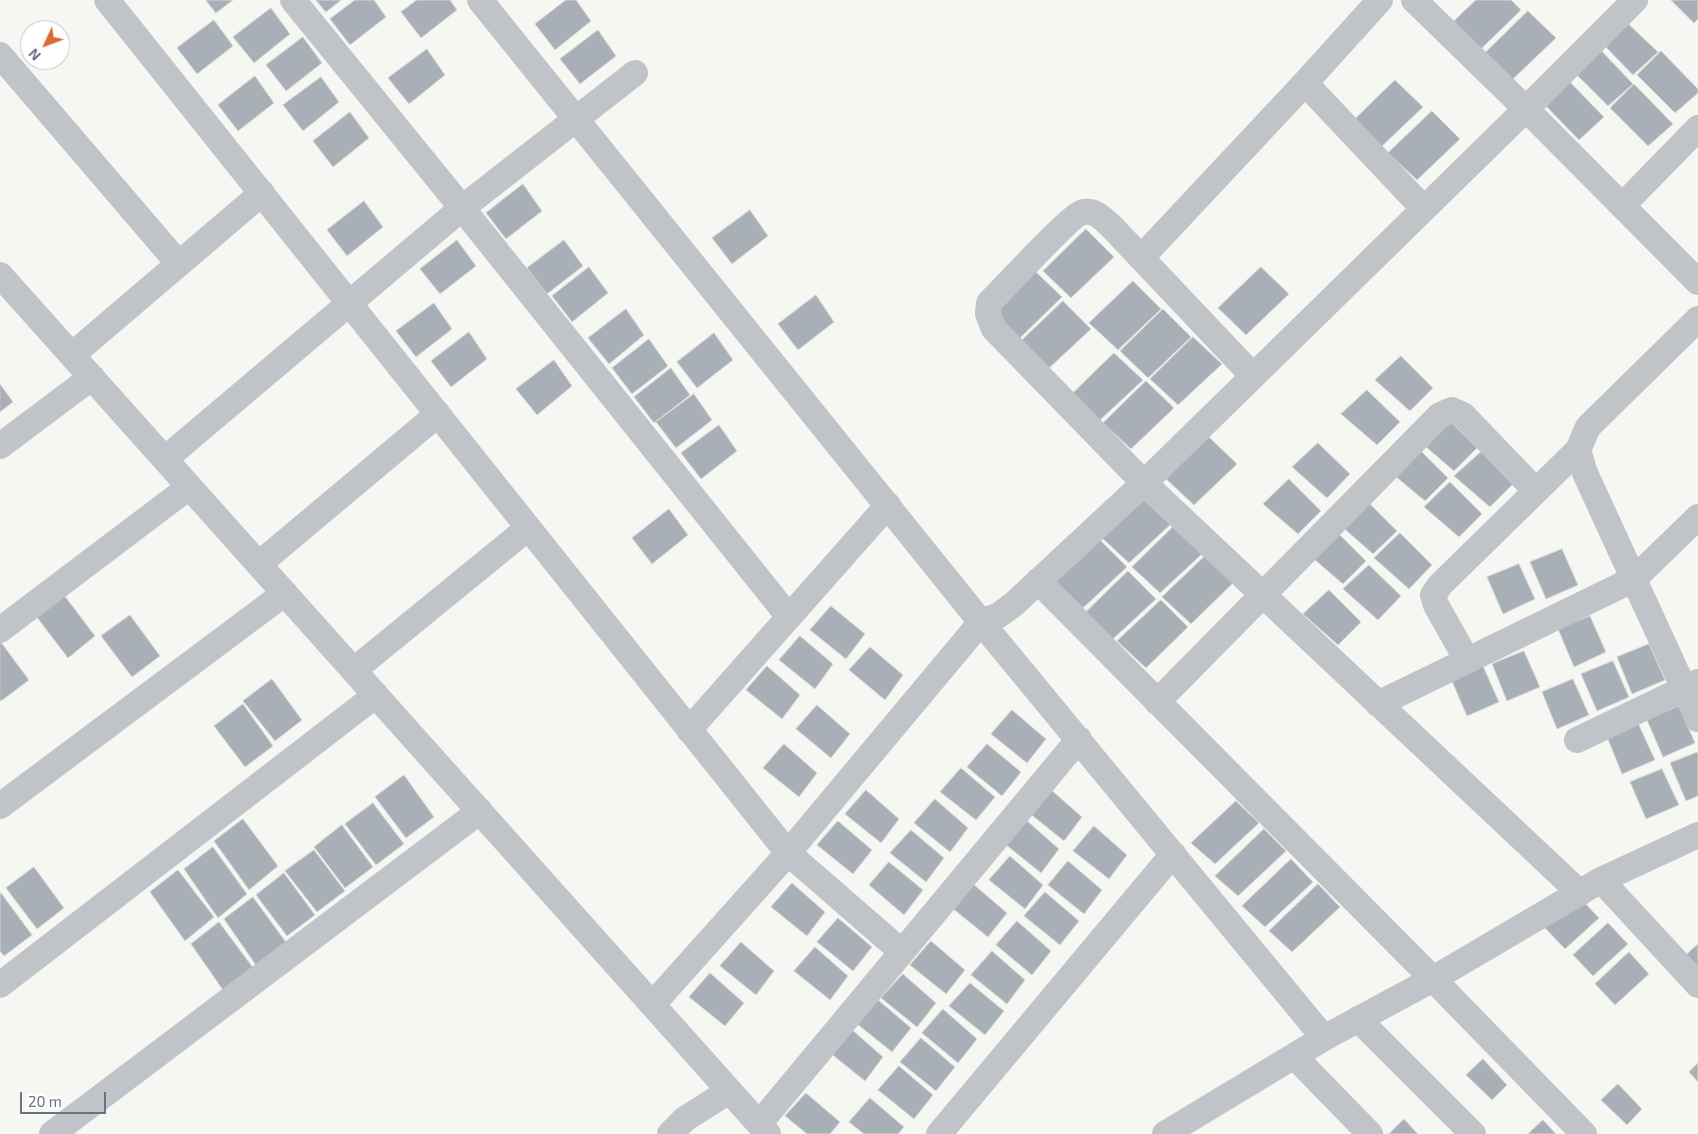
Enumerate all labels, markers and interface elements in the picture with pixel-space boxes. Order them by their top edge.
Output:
north arrow [20,20,70,70]
text: N [25,45,44,64]
scale bar [22,1082,109,1114]
text: 20 m [28,1092,62,1110]

